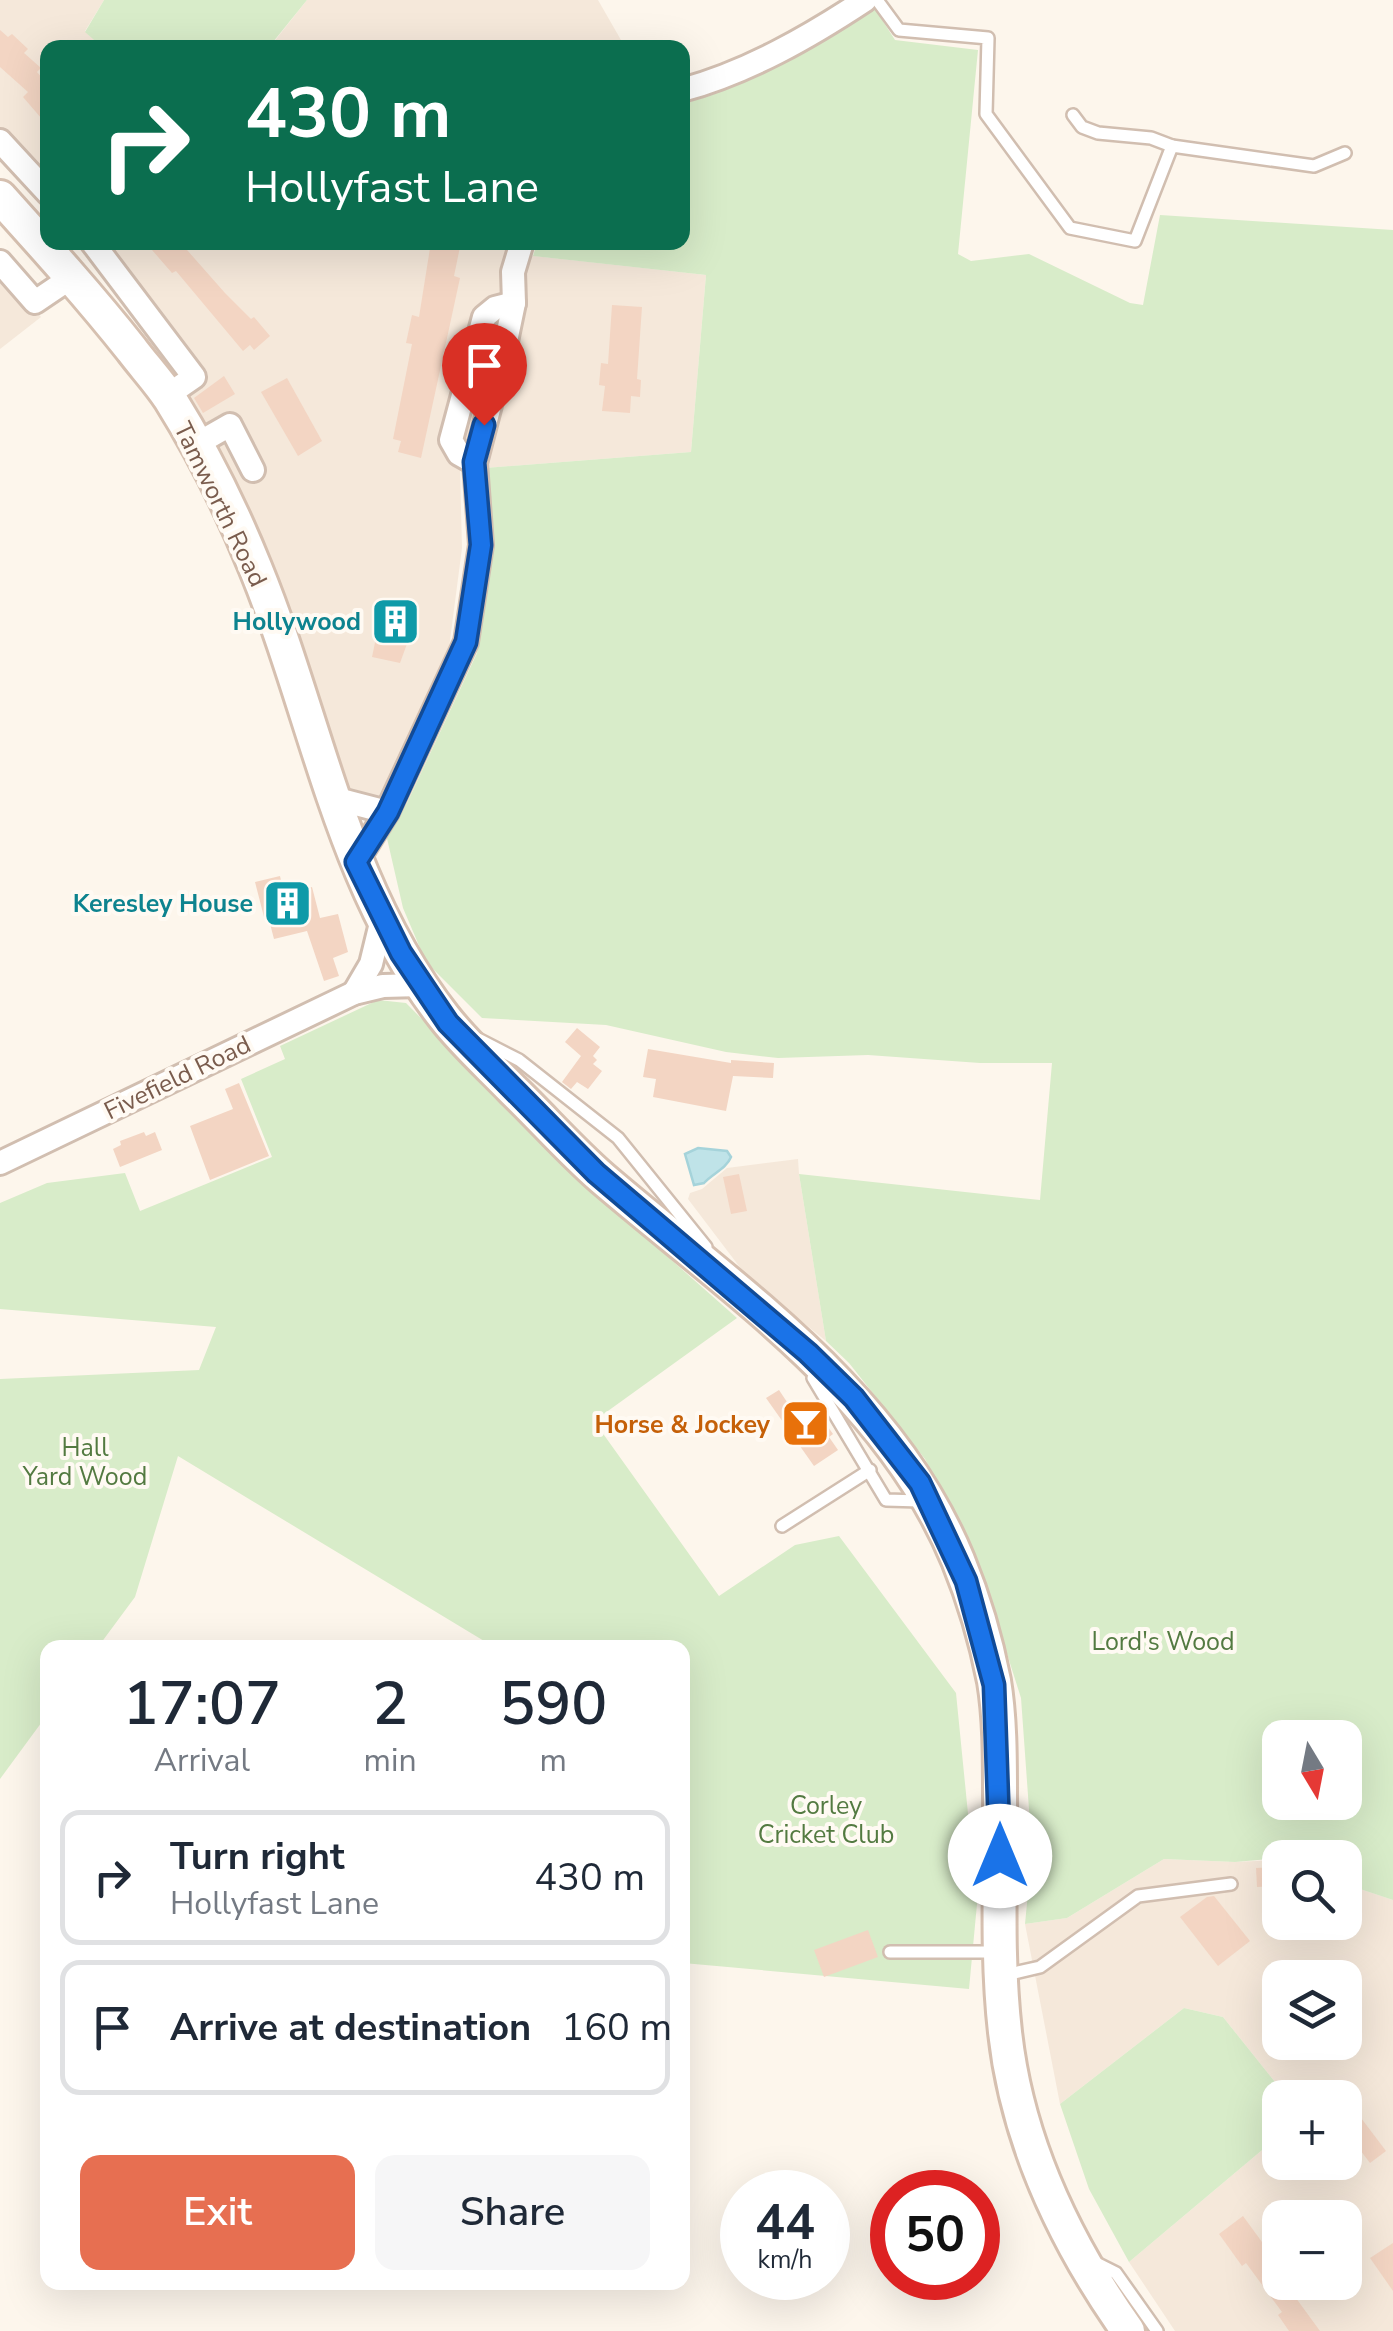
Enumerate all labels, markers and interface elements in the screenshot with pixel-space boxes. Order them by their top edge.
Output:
text: 430 m [245,66,451,162]
icon: right [80,80,210,210]
text: Hollyfast Lane [245,157,539,218]
pin [442,323,527,426]
icon: arrive [457,338,512,393]
street label: Tamworth Road [165,416,275,593]
building icon: Hollywood [370,595,422,647]
place label: Hollywood [233,605,361,639]
building icon: Keresley House [262,877,314,929]
place label: Keresley House [73,887,253,921]
street label: Fivefield Road [98,1028,256,1128]
bar icon: Horse & Jockey [779,1398,831,1450]
place label: Horse & Jockey [594,1408,771,1442]
park label: Hall Yard Wood [22,1431,147,1494]
park label: Lord's Wood [1091,1625,1235,1659]
text: 17:07 [123,1663,281,1745]
text: 2 [372,1663,408,1745]
text: 590 [499,1663,607,1745]
north arrow [1262,1720,1362,1820]
map controls [1262,1720,1362,2300]
text: Arrival [154,1739,250,1782]
text: min [364,1739,417,1782]
text: m [540,1739,567,1782]
park label: Corley Cricket Club [758,1789,894,1852]
position arrow [948,1804,1052,1908]
text: Turn right [170,1831,345,1882]
button: search [1262,1840,1362,1940]
icon: right [85,1850,140,1905]
text: 430 m [534,1852,645,1903]
text: Hollyfast Lane [170,1882,379,1925]
button: layers [1262,1960,1362,2060]
icon: arrive [85,2000,140,2055]
text: Arrive at destination [170,2002,531,2053]
text: 160 m [561,2002,672,2053]
button: + [1262,2080,1362,2180]
button: Exit [80,2155,355,2270]
button: Share [375,2155,650,2270]
speed limit sign: 50 [870,2170,1000,2300]
text: 44 [755,2188,815,2257]
button: − [1262,2200,1362,2300]
text: km/h [757,2243,813,2277]

